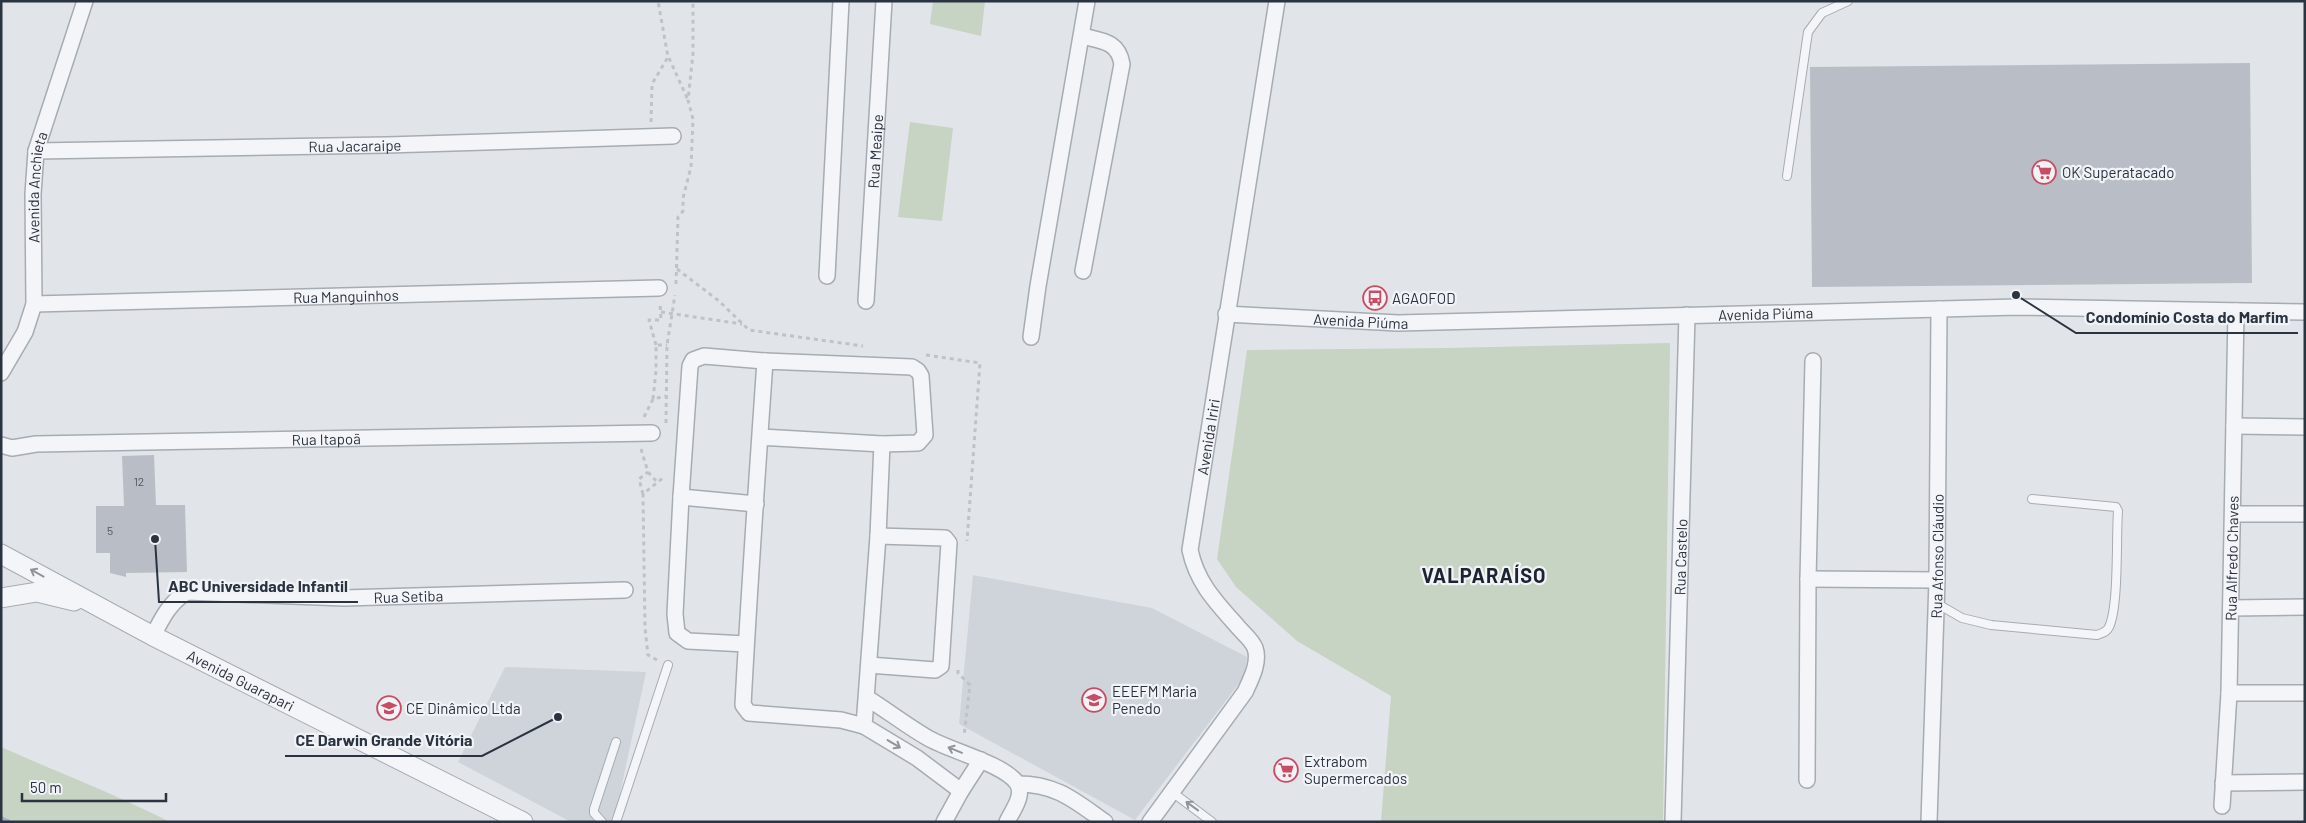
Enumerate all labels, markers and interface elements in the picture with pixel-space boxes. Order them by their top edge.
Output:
street label: Rua Meaipe [864,114,886,189]
street label: Avenida Anchieta [24,129,51,243]
street label: Rua Jacaraipe [308,136,402,155]
supermarket icon: OK Superatacado [2031,159,2057,185]
place label: OK Superatacado [2062,163,2174,181]
bus stop icon: AGAOFOD [1362,285,1388,311]
street label: Rua Manguinhos [293,286,399,306]
place label: AGAOFOD [1392,289,1455,307]
callout: Condomínio Costa do Marfim [2076,302,2298,333]
street label: Avenida Piúma [1718,303,1813,324]
text: Condomínio Costa do Marfim [2086,307,2288,326]
street label: Avenida Piúma [1313,310,1409,332]
street label: Avenida Iriri [1193,397,1223,476]
street label: Rua Itapoã [292,429,361,448]
house number: 12 [134,474,144,488]
street label: Rua Afonso Cláudio [1927,494,1947,619]
street label: Rua Alfredo Chaves [2221,495,2242,621]
street label: Rua Castelo [1670,519,1690,596]
house number: 5 [107,523,113,537]
district label: VALPARAÍSO [1421,563,1547,587]
one-way arrow [29,568,44,578]
callout: ABC Universidade Infantil [159,571,358,602]
text: ABC Universidade Infantil [168,576,348,595]
street label: Rua Setiba [373,586,444,606]
street label: Avenida Guarapari [184,646,297,715]
place label: EEEFM Maria Penedo [1112,682,1197,717]
school or university icon: EEEFM Maria Penedo [1081,687,1107,713]
school or university icon: CE Dinâmico Ltda [376,695,402,721]
place label: CE Dinâmico Ltda [406,699,521,717]
callout: CE Darwin Grande Vitória [285,725,482,756]
text: CE Darwin Grande Vitória [296,730,472,749]
one-way arrow [886,739,900,749]
one-way arrow [948,744,963,754]
place label: Extrabom Supermercados [1304,752,1407,787]
supermarket icon: Extrabom Supermercados [1273,757,1299,783]
scale bar [22,770,166,802]
text: 50 m [30,778,62,796]
one-way arrow [1186,801,1199,812]

